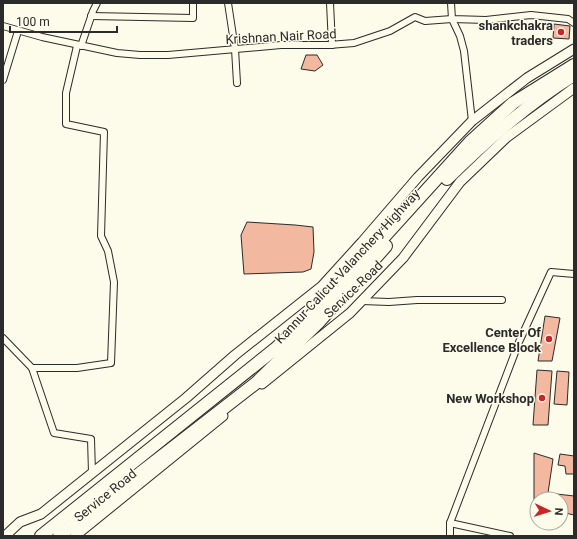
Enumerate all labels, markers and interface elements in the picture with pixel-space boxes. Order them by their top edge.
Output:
scale bar [10,8,117,34]
text: 100 m [16,15,50,29]
place label: shankchakra traders [479,18,553,48]
street label: Krishnan Nair Road [225,26,337,47]
marker: shankchakra traders [556,27,566,37]
street label: Kannur-Calicut-Valanchery Highway [272,186,423,347]
street label: Service Road [321,258,386,321]
place label: Center Of Excellence Block [442,325,542,355]
marker: Center Of Excellence Block [544,334,554,344]
place label: New Workshop [446,391,534,406]
marker: New Workshop [537,393,547,403]
street label: Service Road [71,466,139,525]
north arrow [529,491,569,531]
text: N [552,507,565,516]

